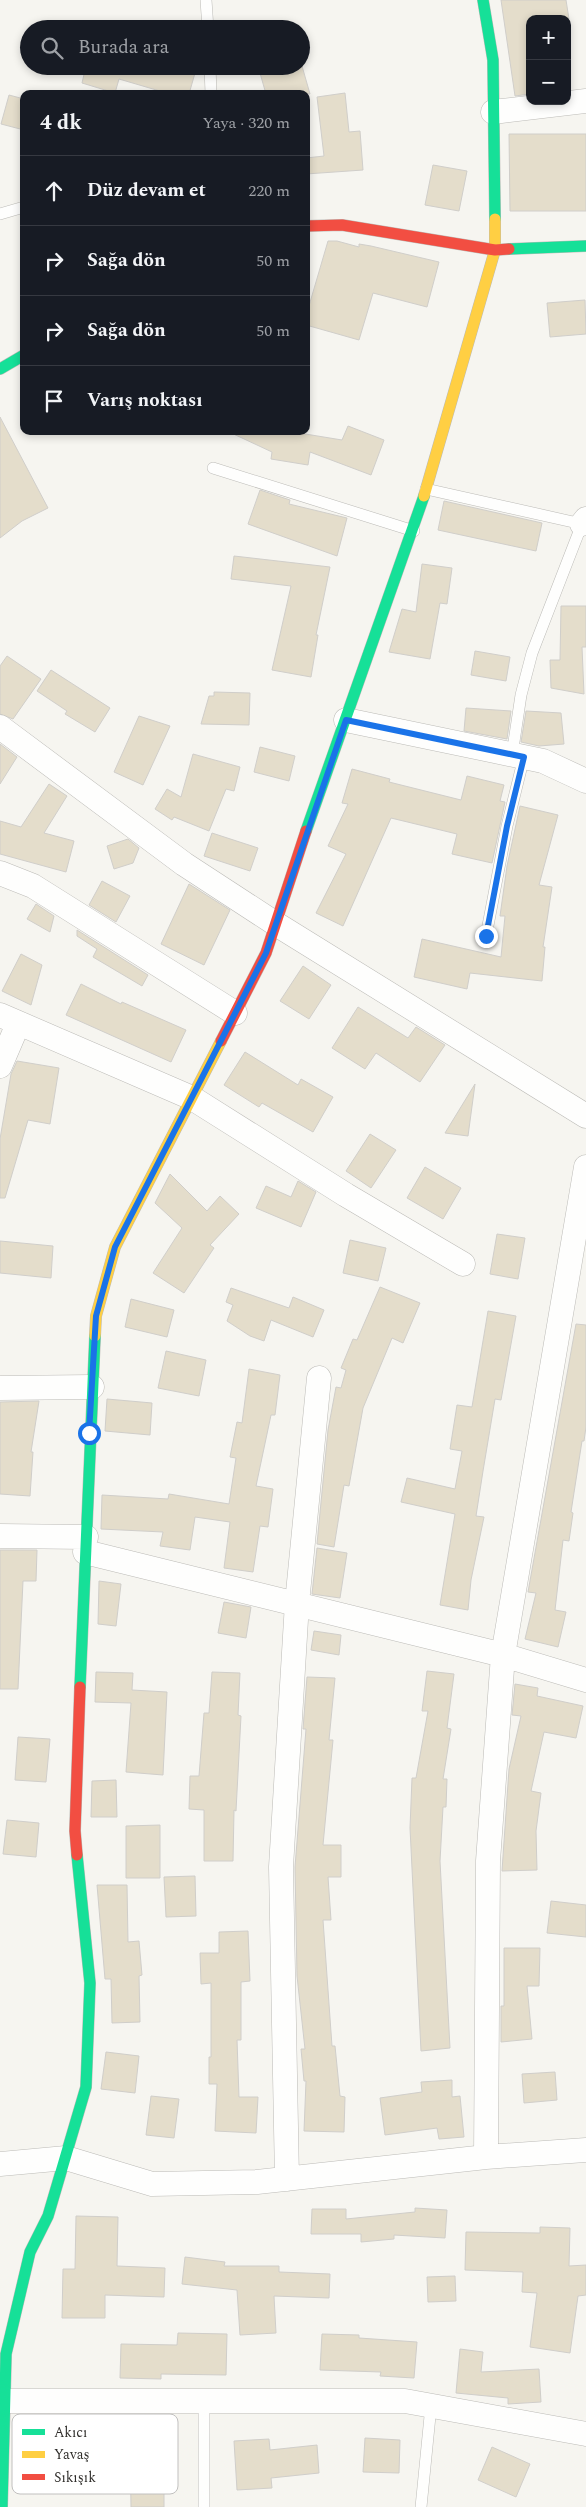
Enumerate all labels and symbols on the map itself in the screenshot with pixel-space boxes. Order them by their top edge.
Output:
route end [475,925,498,948]
route start [78,1422,101,1445]
legend [12,2414,178,2494]
text: Akıcı [54,2422,87,2443]
text: Yavaş [54,2444,90,2465]
text: Sıkışık [54,2467,96,2488]

